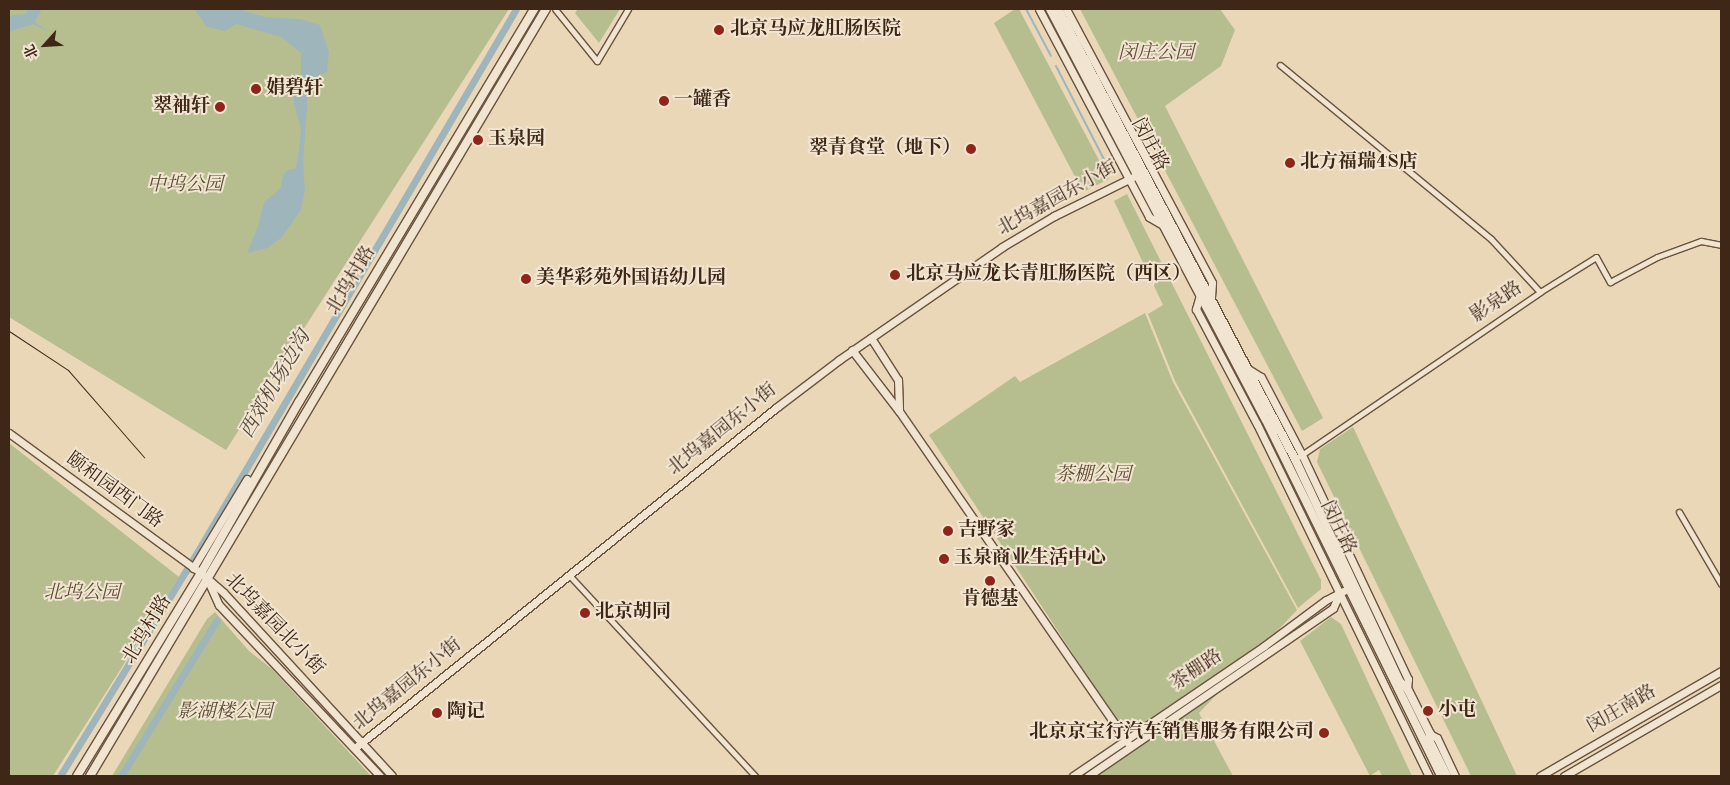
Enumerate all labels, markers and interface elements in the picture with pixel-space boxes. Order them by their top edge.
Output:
place label: 北京马应龙肛肠医院 [730,19,901,41]
north arrow [20,20,70,70]
marker: 北京马应龙肛肠医院 [712,23,726,37]
text: 北 [22,42,41,61]
park label: 闵庄公园 [1118,43,1194,65]
place label: 娟碧轩 [266,78,323,100]
marker: 娟碧轩 [250,83,262,95]
place label: 一罐香 [674,90,731,112]
marker: 一罐香 [658,95,670,107]
place label: 翠袖轩 [153,96,210,118]
marker: 翠袖轩 [214,101,226,113]
street label: 闵庄路 [1126,114,1172,176]
place label: 玉泉园 [488,129,545,151]
marker: 玉泉园 [472,134,484,146]
place label: 翠青食堂（地下） [809,138,961,160]
marker: 翠青食堂（地下） [965,143,977,155]
place label: 北方福瑞4S店 [1300,152,1418,174]
street label: 北坞嘉园东小街 [994,157,1122,241]
marker: 北方福瑞4S店 [1284,157,1296,169]
park label: 中坞公园 [147,175,223,197]
street label: 北坞村路 [323,243,381,319]
place label: 北京马应龙长青肛肠医院（西区） [906,264,1191,286]
place label: 美华彩苑外国语幼儿园 [536,268,726,290]
marker: 北京马应龙长青肛肠医院（西区） [888,268,902,282]
marker: 美华彩苑外国语幼儿园 [520,273,532,285]
street label: 影泉路 [1467,278,1527,328]
water label: 西郊机场边沟 [236,327,316,443]
street label: 北坞嘉园东小街 [664,379,782,481]
street label: 颐和园西门路 [61,448,167,534]
park label: 茶棚公园 [1055,465,1131,487]
street label: 闵庄路 [1314,497,1360,559]
place label: 吉野家 [958,520,1015,542]
marker: 吉野家 [942,525,954,537]
place label: 玉泉商业生活中心 [954,548,1106,570]
marker: 玉泉商业生活中心 [938,553,950,565]
street label: 北坞嘉园北小街 [220,569,328,681]
marker: 肯德基 [984,575,996,587]
park label: 北坞公园 [44,583,120,605]
place label: 肯德基 [962,589,1018,611]
street label: 北坞村路 [119,592,177,668]
place label: 北京胡同 [595,602,671,624]
marker: 北京胡同 [579,607,591,619]
street label: 北坞嘉园东小街 [349,634,467,736]
street label: 茶棚路 [1167,646,1227,696]
street label: 闵庄南路 [1583,681,1661,739]
place label: 小屯 [1438,700,1476,722]
park label: 影湖楼公园 [178,702,272,724]
place label: 陶记 [447,702,485,724]
marker: 小屯 [1422,705,1434,717]
marker: 陶记 [431,707,443,719]
place label: 北京京宝行汽车销售服务有限公司 [1029,722,1314,744]
marker: 北京京宝行汽车销售服务有限公司 [1318,727,1330,739]

